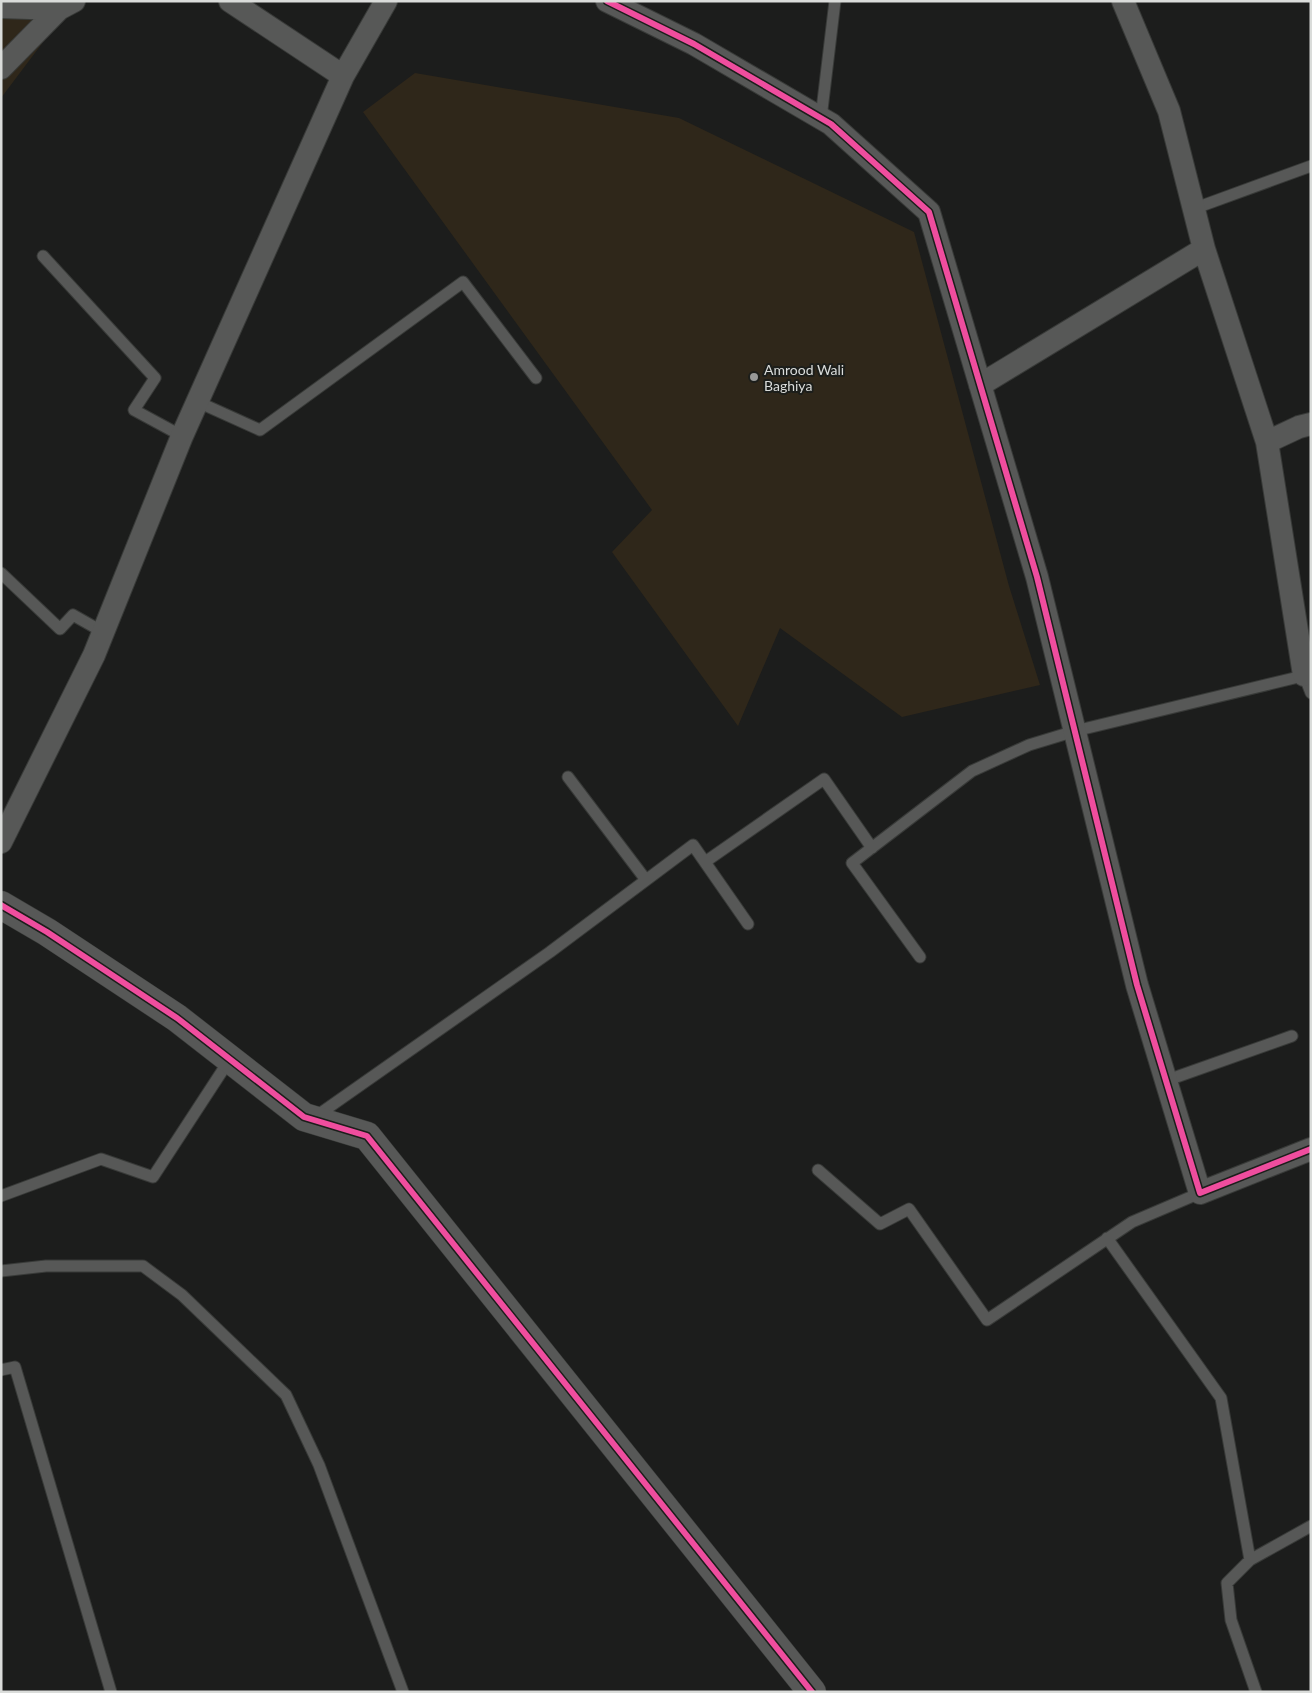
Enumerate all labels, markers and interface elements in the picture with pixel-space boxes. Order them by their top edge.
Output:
place label: Amrood Wali Baghiya [764,361,844,394]
marker: Amrood Wali Baghiya [748,371,760,383]

